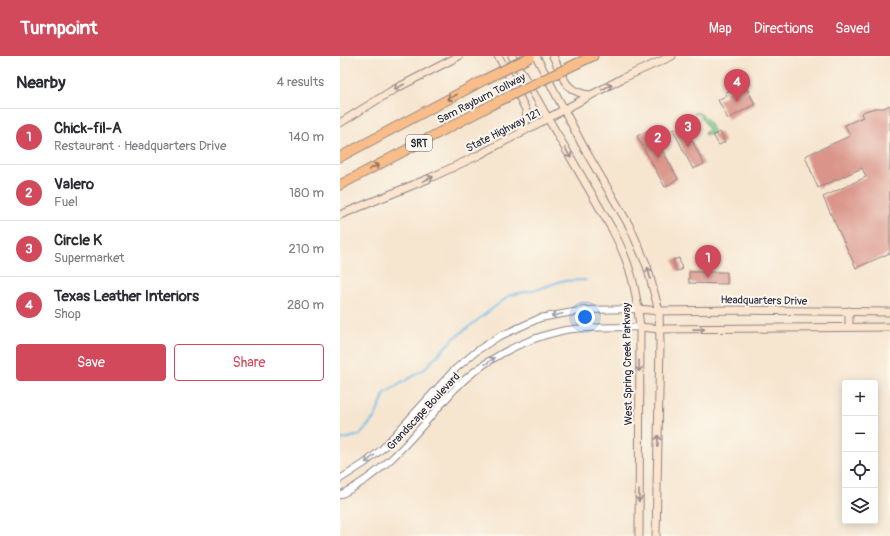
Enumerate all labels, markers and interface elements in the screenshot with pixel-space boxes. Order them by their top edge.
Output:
text: Turnpoint [20,16,98,40]
text: Map [709,20,732,37]
text: Directions [754,20,813,37]
text: Saved [835,20,870,37]
pin: 4 [724,69,750,102]
street label: Sam Rayburn Tollway [435,70,528,126]
text: Nearby [16,72,65,93]
text: 4 results [277,74,324,90]
one-way arrow [601,83,613,90]
one-way arrow [394,84,406,91]
one-way arrow [446,94,458,102]
street label: State Highway 121 [464,106,543,155]
pin: 3 [675,114,701,147]
text: Chick-fil-A [54,119,122,138]
pin: 2 [645,125,671,158]
text: 1 [26,129,32,145]
text: 140 m [288,129,324,145]
road number: SRT [406,135,432,151]
text: Restaurant · Headquarters Drive [54,138,226,154]
one-way arrow [564,147,572,159]
one-way arrow [368,163,380,170]
text: Valero [54,175,94,194]
one-way arrow [421,175,433,182]
text: 2 [25,185,33,201]
text: 180 m [289,185,324,201]
text: Fuel [54,194,78,210]
text: Circle K [54,231,102,250]
text: 3 [25,241,33,257]
text: 210 m [288,241,324,257]
pin: 1 [695,245,721,278]
text: Supermarket [54,250,125,266]
one-way arrow [645,267,653,280]
text: Texas Leather Interiors [54,287,199,306]
street label: Headquarters Drive [721,293,808,308]
text: 4 [25,297,33,313]
text: 280 m [287,297,324,313]
street label: West Spring Creek Parkway [620,302,635,426]
text: Shop [54,306,81,322]
your location [575,307,595,327]
one-way arrow [551,311,564,319]
one-way arrow [692,325,705,333]
button: Save [16,344,166,381]
button: Share [174,344,324,381]
one-way arrow [484,357,495,365]
one-way arrow [636,359,643,372]
street label: Grandscape Boulevard [384,370,463,453]
map controls [842,380,878,524]
button: + [842,380,878,416]
button: − [842,416,878,452]
one-way arrow [654,435,661,448]
button: locate [842,452,878,488]
one-way arrow [364,455,375,464]
button: layers [842,488,878,524]
one-way arrow [635,489,643,502]

